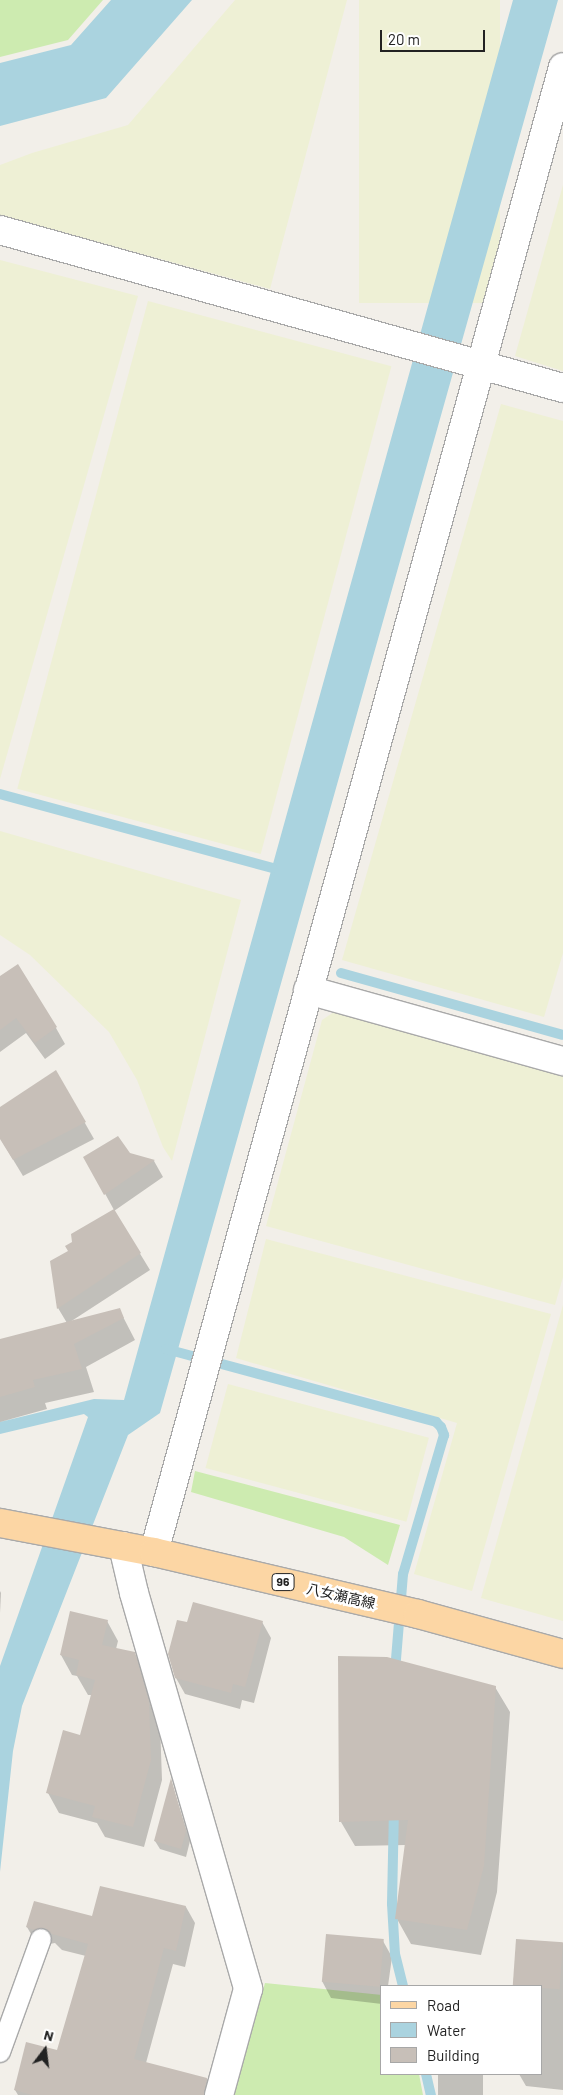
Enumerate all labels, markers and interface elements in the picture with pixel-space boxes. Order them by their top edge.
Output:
scale bar [383,20,488,52]
text: 20 m [388,30,420,48]
road number: 96 [270,1572,296,1591]
street label: 八女瀬高線 [305,1580,377,1612]
legend [380,1985,543,2075]
text: Road [427,1996,460,2014]
text: Water [427,2021,466,2039]
north arrow [20,2025,70,2075]
text: N [42,2026,56,2044]
text: Building [427,2046,480,2064]

